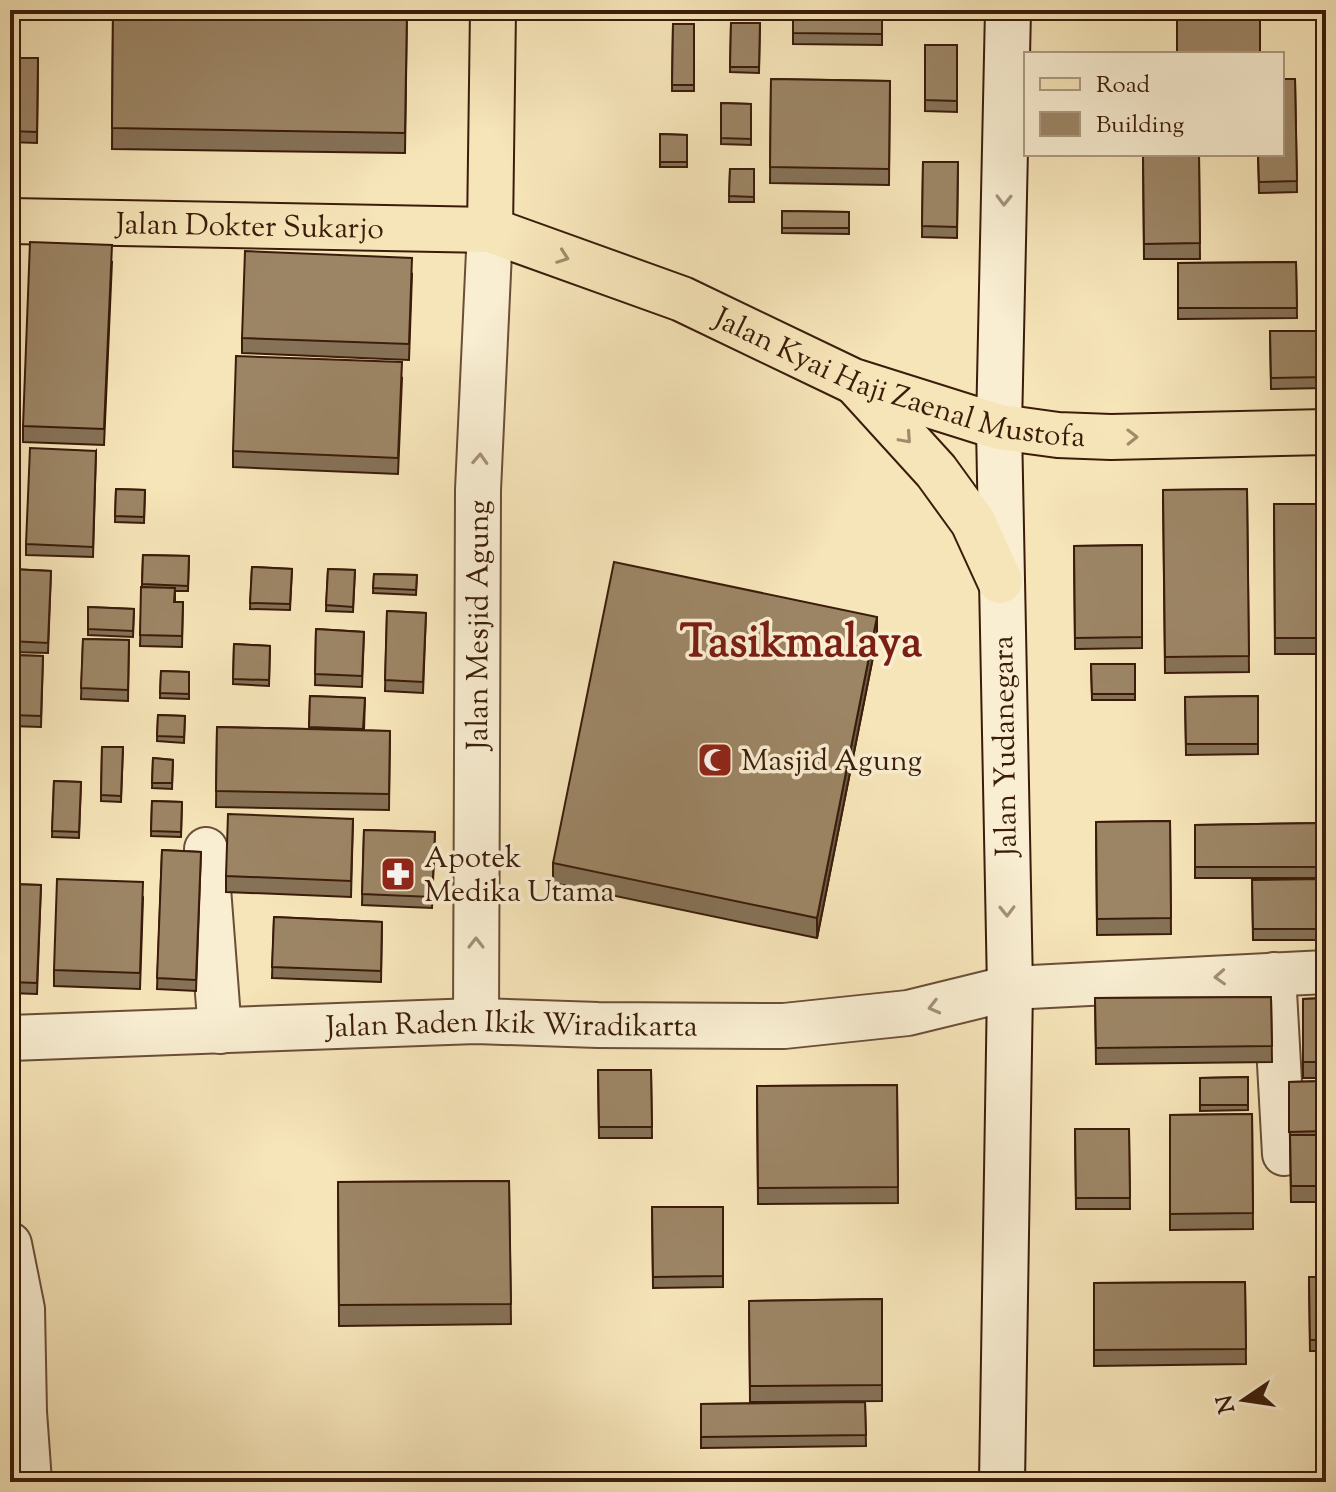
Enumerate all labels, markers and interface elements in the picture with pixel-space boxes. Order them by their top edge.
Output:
legend [1024,52,1284,156]
text: Road [1096,69,1150,103]
text: Building [1096,109,1185,143]
one-way arrow [995,194,1012,207]
street label: Jalan Dokter Sukarjo [114,204,384,252]
one-way arrow [555,247,569,263]
street label: Jalan Kyai Haji Zaenal Mustofa [704,298,1086,460]
one-way arrow [1126,428,1139,446]
one-way arrow [896,429,910,444]
one-way arrow [471,452,488,465]
street label: Jalan Mesjid Agung [458,500,502,752]
district label: Tasikmalaya [680,612,922,678]
street label: Jalan Yudanegara [983,635,1030,859]
mosque icon: Masjid Agung [696,741,734,779]
place label: Masjid Agung [741,741,922,784]
place label: Apotek Medika Utama [424,838,614,915]
pharmacy icon: Apotek Medika Utama [379,855,417,893]
one-way arrow [998,905,1016,918]
one-way arrow [467,936,485,949]
one-way arrow [1213,968,1226,985]
one-way arrow [928,998,942,1015]
street label: Jalan Raden Ikik Wiradikarta [323,1002,698,1051]
north arrow [1204,1360,1284,1440]
text: N [1210,1391,1245,1416]

